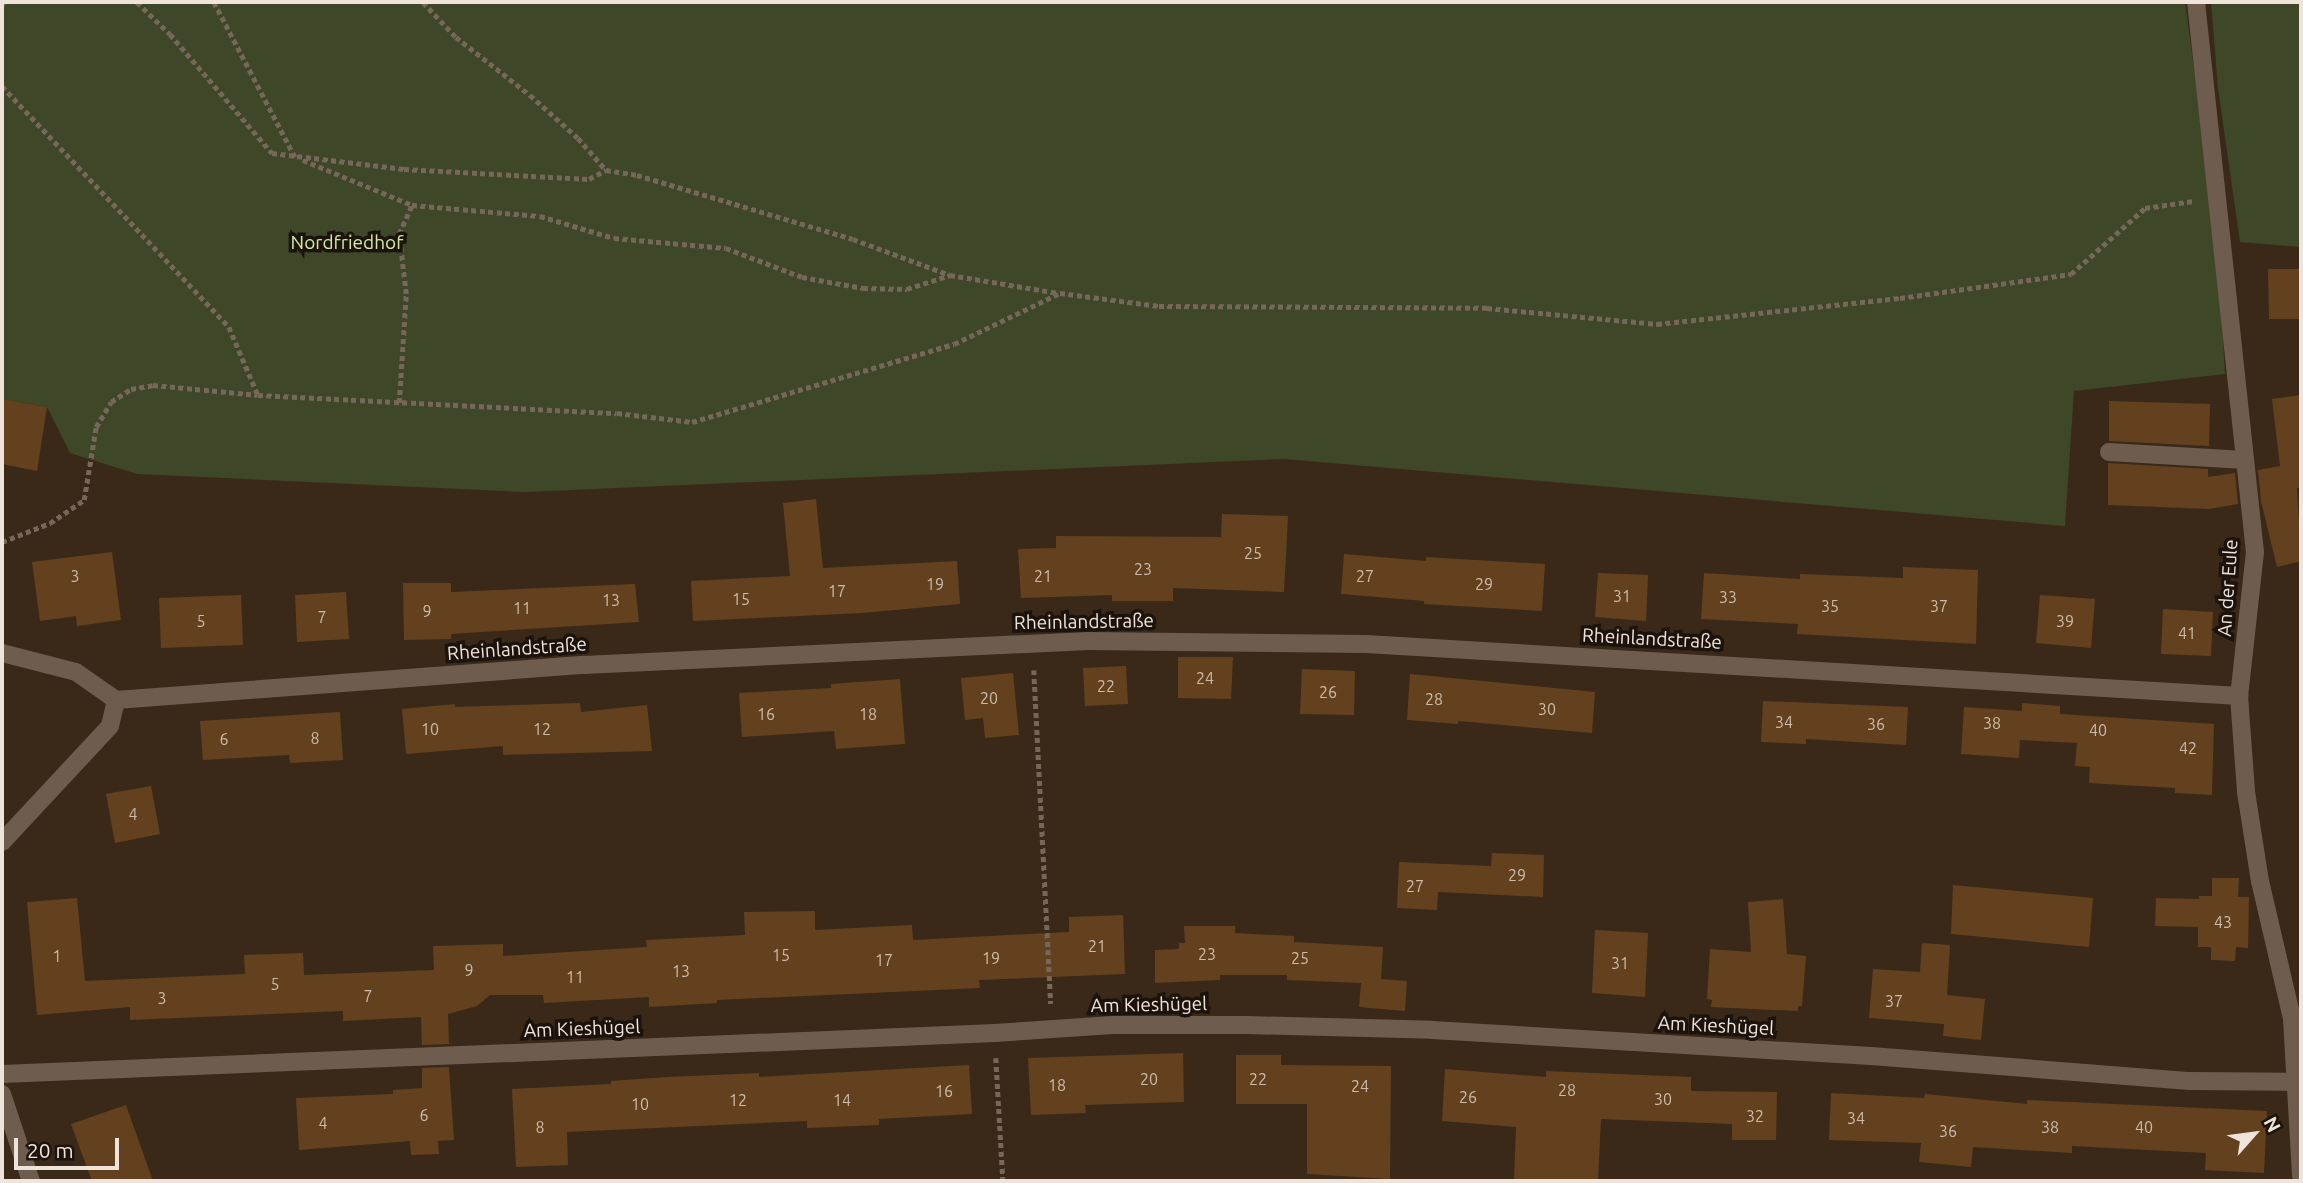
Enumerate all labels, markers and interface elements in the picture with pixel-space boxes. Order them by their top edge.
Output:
park label: Nordfriedhof [291,232,403,254]
street label: An der Eule [2213,539,2243,637]
house number: 25 [1244,543,1262,563]
house number: 23 [1134,559,1152,579]
house number: 3 [70,566,80,586]
house number: 21 [1034,566,1052,586]
house number: 27 [1356,566,1374,586]
house number: 19 [926,574,944,594]
house number: 29 [1475,574,1493,594]
house number: 17 [828,581,846,601]
house number: 31 [1613,586,1631,606]
house number: 33 [1719,587,1737,607]
house number: 15 [732,589,750,609]
house number: 13 [602,590,620,610]
house number: 35 [1821,596,1839,616]
house number: 37 [1930,596,1948,616]
house number: 11 [513,598,531,618]
house number: 9 [422,601,432,621]
house number: 7 [317,607,327,627]
street label: Rheinlandstraße [1014,609,1154,635]
house number: 5 [196,611,206,631]
house number: 39 [2056,611,2074,631]
house number: 41 [2178,623,2196,643]
street label: Rheinlandstraße [1581,624,1723,654]
street label: Rheinlandstraße [446,633,588,665]
house number: 24 [1196,668,1214,688]
house number: 22 [1097,676,1115,696]
house number: 26 [1319,682,1337,702]
house number: 20 [980,688,998,708]
house number: 28 [1425,689,1443,709]
house number: 30 [1538,699,1556,719]
house number: 16 [757,704,775,724]
house number: 18 [859,704,877,724]
house number: 34 [1775,712,1793,732]
house number: 38 [1983,713,2001,733]
house number: 36 [1867,714,1885,734]
house number: 10 [421,719,439,739]
house number: 12 [533,719,551,739]
house number: 40 [2089,720,2107,740]
house number: 8 [310,728,320,748]
house number: 6 [219,729,229,749]
house number: 42 [2179,738,2197,758]
house number: 4 [128,804,138,824]
house number: 29 [1508,865,1526,885]
house number: 27 [1406,876,1424,896]
house number: 43 [2214,912,2232,932]
house number: 21 [1088,936,1106,956]
house number: 23 [1198,944,1216,964]
house number: 15 [772,945,790,965]
house number: 1 [52,946,62,966]
house number: 19 [982,948,1000,968]
house number: 25 [1291,948,1309,968]
house number: 17 [875,950,893,970]
house number: 31 [1611,953,1629,973]
house number: 9 [464,960,474,980]
house number: 13 [672,961,690,981]
house number: 11 [566,967,584,987]
house number: 5 [270,974,280,994]
house number: 7 [363,986,373,1006]
house number: 3 [157,988,167,1008]
house number: 37 [1885,991,1903,1011]
street label: Am Kieshügel [1091,993,1207,1017]
street label: Am Kieshügel [1657,1012,1775,1040]
street label: Am Kieshügel [523,1016,641,1042]
house number: 20 [1140,1069,1158,1089]
house number: 22 [1249,1069,1267,1089]
house number: 18 [1048,1075,1066,1095]
house number: 24 [1351,1076,1369,1096]
house number: 28 [1558,1080,1576,1100]
house number: 16 [935,1081,953,1101]
house number: 26 [1459,1087,1477,1107]
house number: 30 [1654,1089,1672,1109]
house number: 12 [729,1090,747,1110]
house number: 14 [833,1090,851,1110]
house number: 10 [631,1094,649,1114]
north arrow [2219,1099,2289,1169]
house number: 6 [419,1105,429,1125]
house number: 32 [1746,1106,1764,1126]
house number: 34 [1847,1108,1865,1128]
house number: 4 [318,1113,328,1133]
text: N [2259,1113,2286,1136]
house number: 8 [535,1117,545,1137]
house number: 38 [2041,1117,2059,1137]
house number: 40 [2135,1117,2153,1137]
house number: 36 [1939,1121,1957,1141]
scale bar [18,1124,122,1168]
text: 20 m [27,1138,74,1162]

